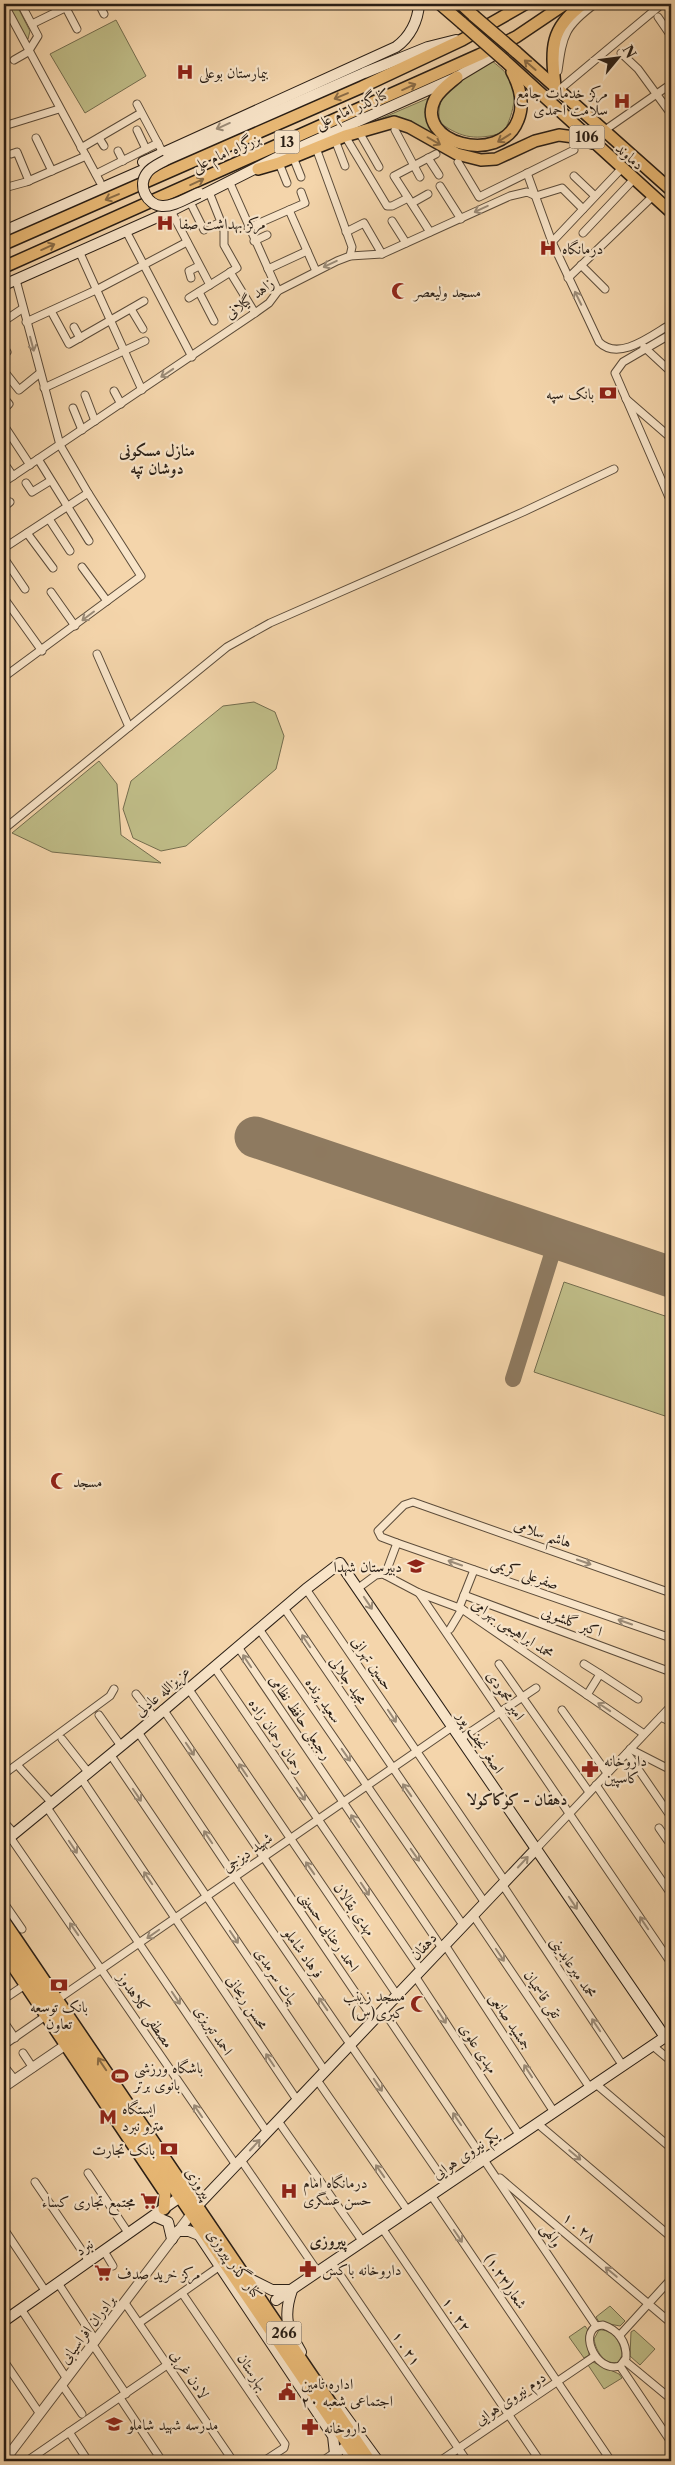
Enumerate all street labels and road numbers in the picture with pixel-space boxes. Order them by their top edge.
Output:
street label: کنارگذر امام علی [312,82,393,136]
road number: 106 [570,125,604,148]
street label: بزرگراه امام علی [189,128,265,179]
road number: 13 [274,130,300,154]
street label: دماوند [612,138,648,174]
street label: زاهد گیلانی [221,273,277,323]
street label: هاشم سلامی [510,1514,574,1557]
street label: صفرعلی کریمی [488,1553,561,1595]
street label: محمد ابراهیمی بهرامی [467,1594,558,1664]
street label: اکبر گلشویی [539,1601,605,1642]
street label: حسین تهرانی [347,1632,398,1694]
street label: مجید جلالی [326,1652,372,1708]
street label: عزیزالله عادلی [130,1662,195,1722]
street label: امیر محمودی [483,1667,529,1723]
street label: رجبعلی حافظ نظامی [264,1671,336,1764]
street label: سعید پرنده [301,1674,346,1727]
street label: رحمان رحمان زاده [245,1694,309,1778]
street label: اصغر نجف پور [450,1706,509,1778]
street label: شهید دیزجی [218,1828,276,1877]
street label: مهدی بقالان [329,1879,380,1940]
street label: احمد رعنایی حسینی [294,1887,364,1976]
street label: فرهاد شاملو [278,1923,328,1982]
street label: دهقان [405,1928,441,1964]
street label: محمد میرعابدینی [546,1933,602,2002]
street label: بیات سرمدی [250,1944,303,2009]
street label: تقی قاسمیان [518,1966,566,2023]
street label: مصطفی کلاهدوز [111,1967,178,2053]
street label: محسن ریحانی [222,1971,273,2034]
street label: جمشید صانعی [484,1989,536,2054]
street label: احمد تبریزی [190,2001,238,2059]
street label: مهدی علوی [455,2019,502,2078]
street label: یکم نیروی هوایی [428,2124,506,2187]
street label: پیروزی [180,2163,217,2205]
street label: ۱ . ۲۸ [559,2207,601,2247]
street label: والهی [535,2219,567,2252]
street label: کنار گذر پیروزی [201,2224,268,2304]
street label: نبرد [71,2234,97,2260]
street label: شعار(۱.۲۳) [481,2250,531,2312]
street label: برادران افراسیابی [55,2290,121,2369]
street label: ۱ . ۲۲ [438,2293,476,2335]
road number: 266 [266,2322,302,2344]
street label: ۱ . ۲۱ [388,2327,426,2369]
street label: لادن غربی [165,2346,213,2403]
street label: بهارستان [233,2349,273,2395]
street label: دوم نیروی هوایی [471,2367,552,2432]

